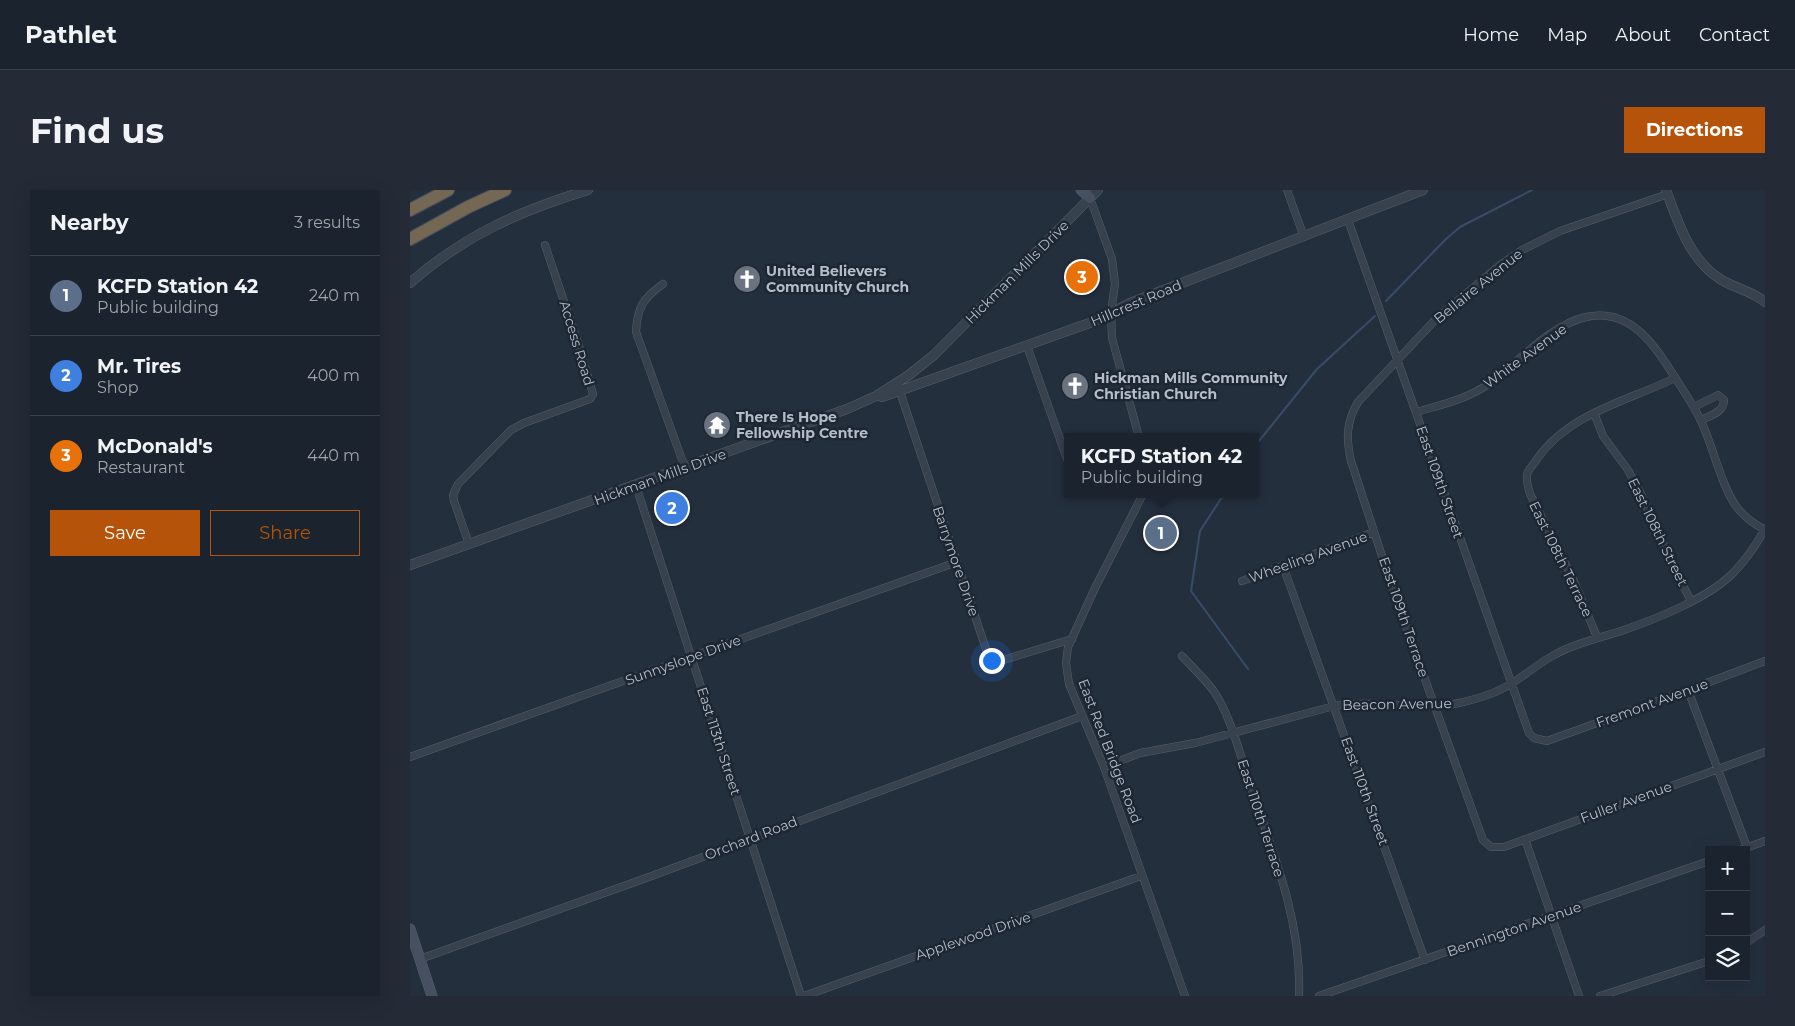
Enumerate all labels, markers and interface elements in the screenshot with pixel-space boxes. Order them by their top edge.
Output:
text: Pathlet [25,20,117,49]
text: Home [1463,24,1519,46]
text: Map [1547,24,1587,46]
text: About [1615,24,1671,46]
text: Contact [1699,24,1770,46]
button: Directions [1624,107,1765,153]
text: Find us [30,109,164,152]
text: Nearby [50,210,129,235]
text: 3 results [294,213,360,232]
street label: Hickman Mills Drive [961,216,1073,328]
street label: Bellaire Avenue [1430,245,1526,327]
pin: 3 [1066,258,1098,296]
place label: United Believers Community Church [766,262,909,296]
church icon: United Believers Community Church [732,264,762,294]
text: KCFD Station 42 [97,275,258,298]
street label: Hillcrest Road [1088,276,1184,330]
text: 1 [63,286,69,305]
text: 240 m [309,286,360,305]
text: Public building [97,298,219,317]
street label: Access Road [556,298,598,388]
street label: White Avenue [1480,320,1570,392]
text: Mr. Tires [97,355,181,378]
text: 2 [61,366,71,385]
text: 400 m [307,366,360,385]
place label: Hickman Mills Community Christian Church [1094,369,1288,403]
church icon: Hickman Mills Community Christian Church [1060,371,1090,401]
text: Shop [97,378,139,397]
place label: There Is Hope Fellowship Centre [736,408,868,442]
temple icon: There Is Hope Fellowship Centre [702,410,732,440]
street label: East 109th Street [1412,423,1468,541]
popup [1064,433,1259,498]
text: McDonald's [97,435,213,458]
street label: Hickman Mills Drive [591,445,729,509]
text: KCFD Station 42 [1081,445,1242,468]
text: 3 [61,446,71,465]
text: 440 m [307,446,360,465]
text: Restaurant [97,458,185,477]
text: Public building [1081,468,1203,487]
street label: East 108th Street [1624,475,1692,589]
pin: 2 [656,489,688,527]
street label: East 108th Terrace [1525,498,1597,620]
street label: Barrymore Drive [929,504,983,618]
button: Save [50,510,200,556]
button: Share [210,510,360,556]
pin: 1 [1145,514,1177,552]
street label: Wheeling Avenue [1246,527,1370,587]
street label: East 109th Terrace [1375,554,1433,680]
street label: Sunnyslope Drive [623,631,743,689]
your location [979,648,1005,674]
street label: Fremont Avenue [1594,674,1710,732]
street label: East Red Bridge Road [1074,676,1146,826]
street label: East 113th Street [693,685,745,798]
street label: Beacon Avenue [1342,694,1452,714]
street label: East 110th Street [1337,734,1393,848]
street label: East 110th Terrace [1233,757,1289,879]
street label: Fuller Avenue [1578,777,1674,827]
street label: Orchard Road [702,812,800,864]
map controls [1705,846,1750,981]
button: + [1705,846,1750,891]
button: − [1705,891,1750,936]
street label: Bennington Avenue [1444,898,1584,960]
street label: Applewood Drive [913,908,1033,964]
button: layers [1705,936,1750,981]

